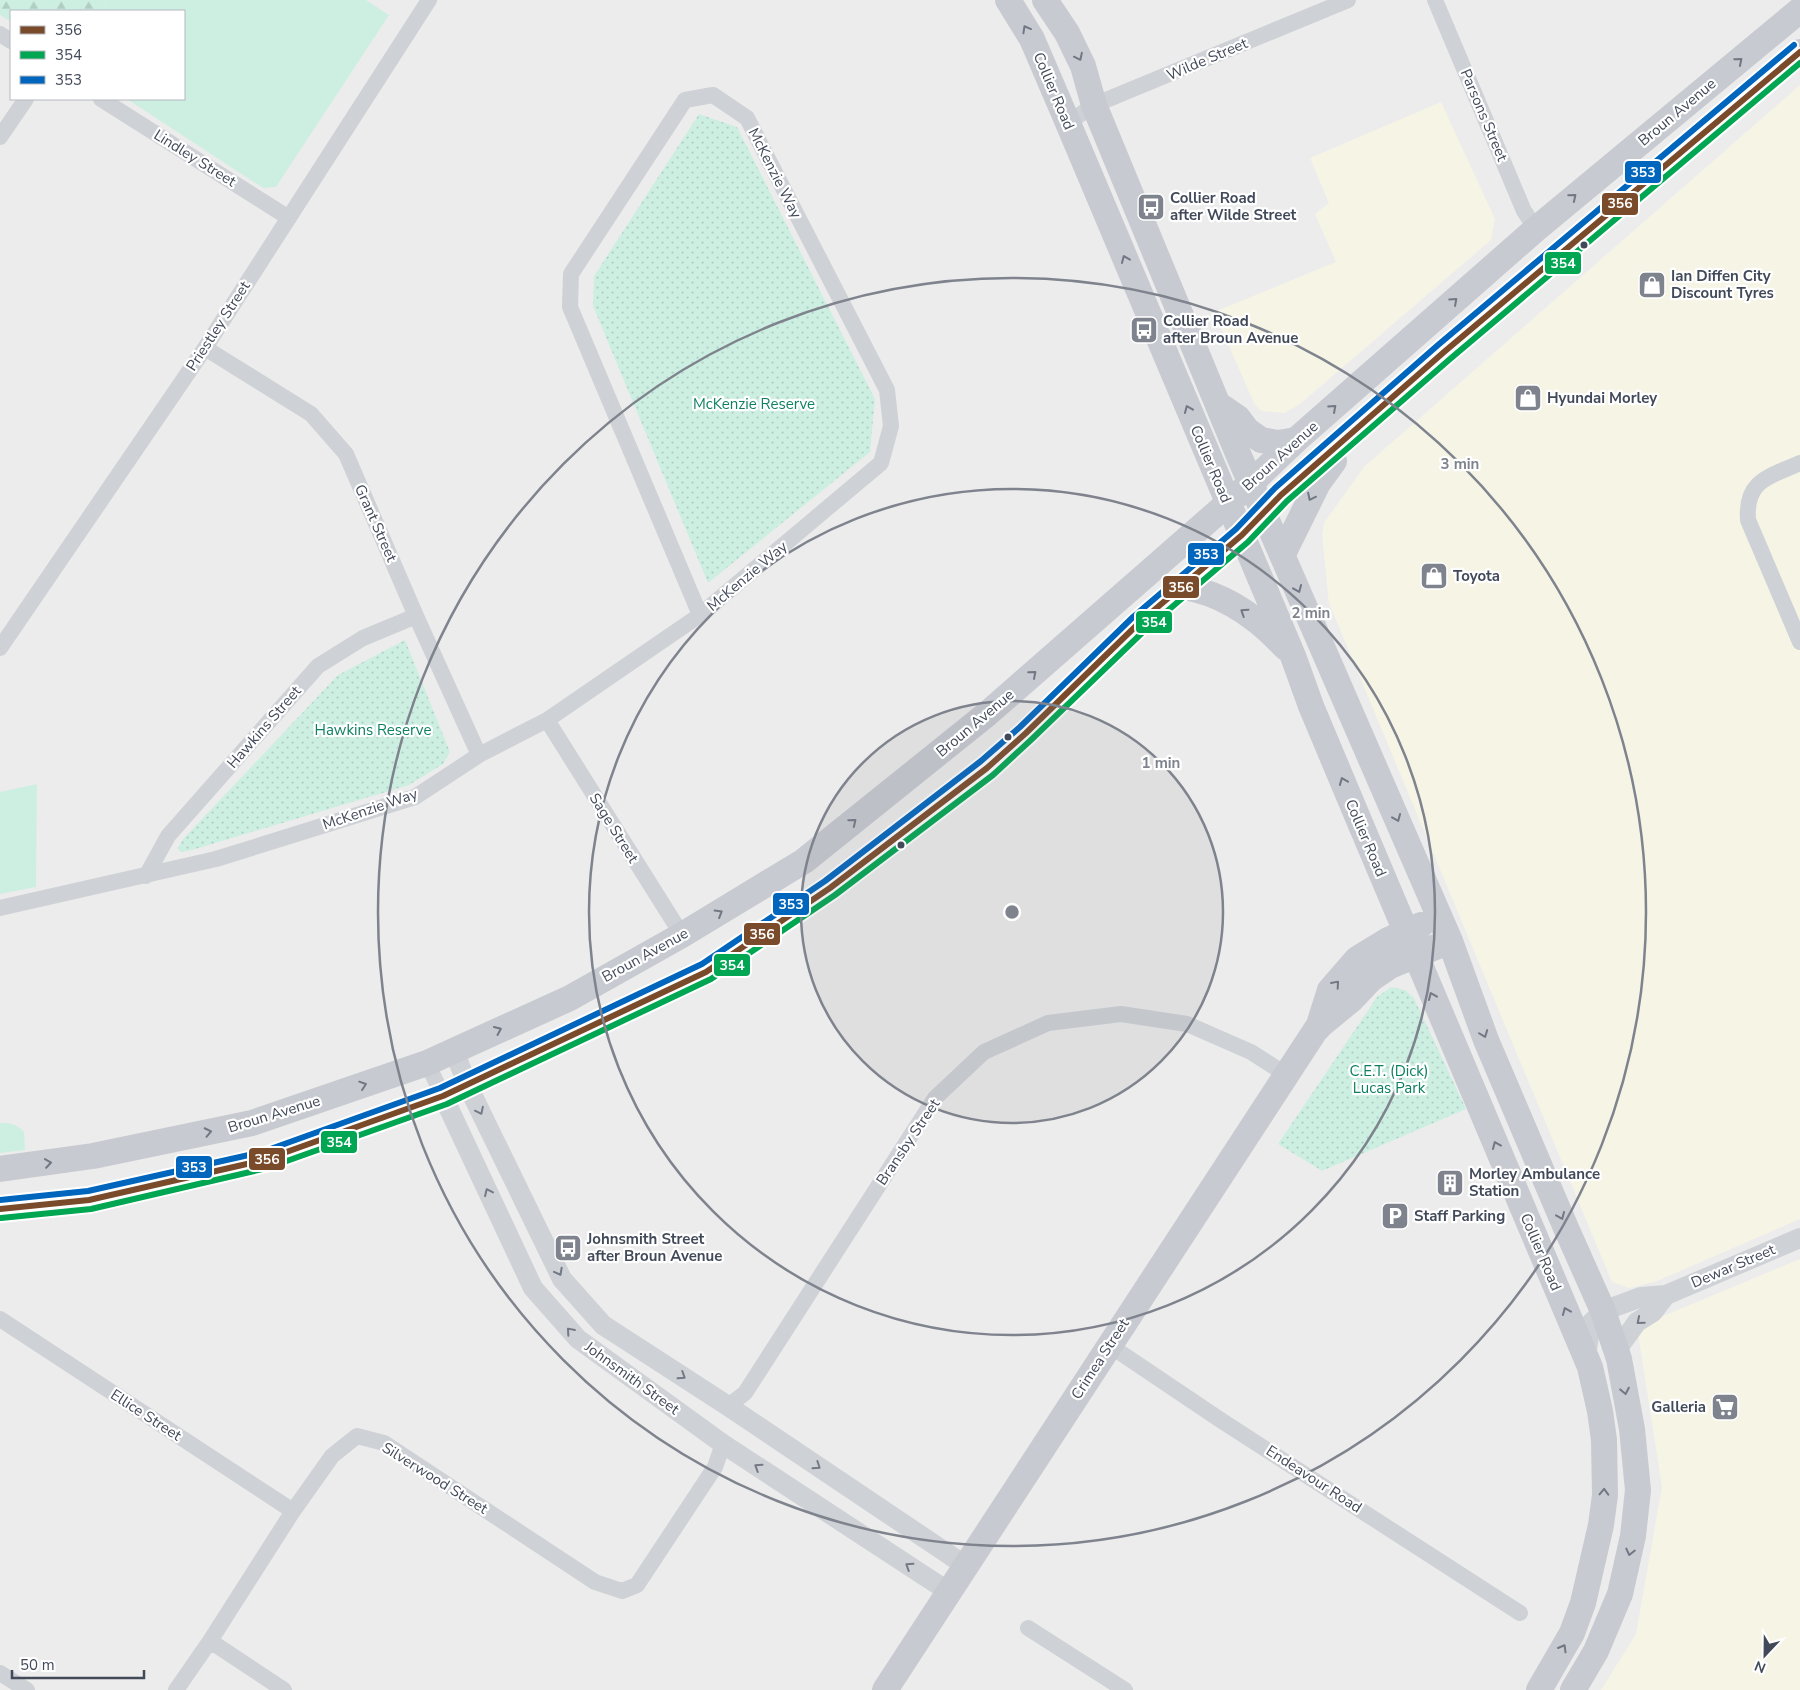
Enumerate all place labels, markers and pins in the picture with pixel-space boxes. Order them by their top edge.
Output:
place label: Collier Road after Wilde Street [1170,188,1297,225]
bus stop icon: Collier Road after Wilde Street [1136,192,1166,222]
unlabelled marker [1579,240,1589,250]
place label: Ian Diffen City Discount Tyres [1671,266,1774,303]
shop icon: Ian Diffen City Discount Tyres [1637,270,1667,300]
place label: Collier Road after Broun Avenue [1163,311,1298,348]
bus stop icon: Collier Road after Broun Avenue [1129,315,1159,345]
shop icon: Hyundai Morley [1513,383,1543,413]
place label: Hyundai Morley [1547,388,1657,408]
shop icon: Toyota [1419,561,1449,591]
place label: Toyota [1453,566,1500,586]
unlabelled marker [1003,732,1013,742]
unlabelled marker [896,840,906,850]
centre of rings [1003,903,1021,921]
place label: Morley Ambulance Station [1469,1164,1600,1201]
building icon: Morley Ambulance Station [1435,1168,1465,1198]
parking icon: Staff Parking [1380,1201,1410,1231]
place label: Staff Parking [1414,1206,1505,1226]
place label: Johnsmith Street after Broun Avenue [586,1229,722,1266]
bus stop icon: Johnsmith Street after Broun Avenue [553,1233,583,1263]
supermarket icon: Galleria [1710,1392,1740,1422]
place label: Galleria [1651,1397,1706,1417]

